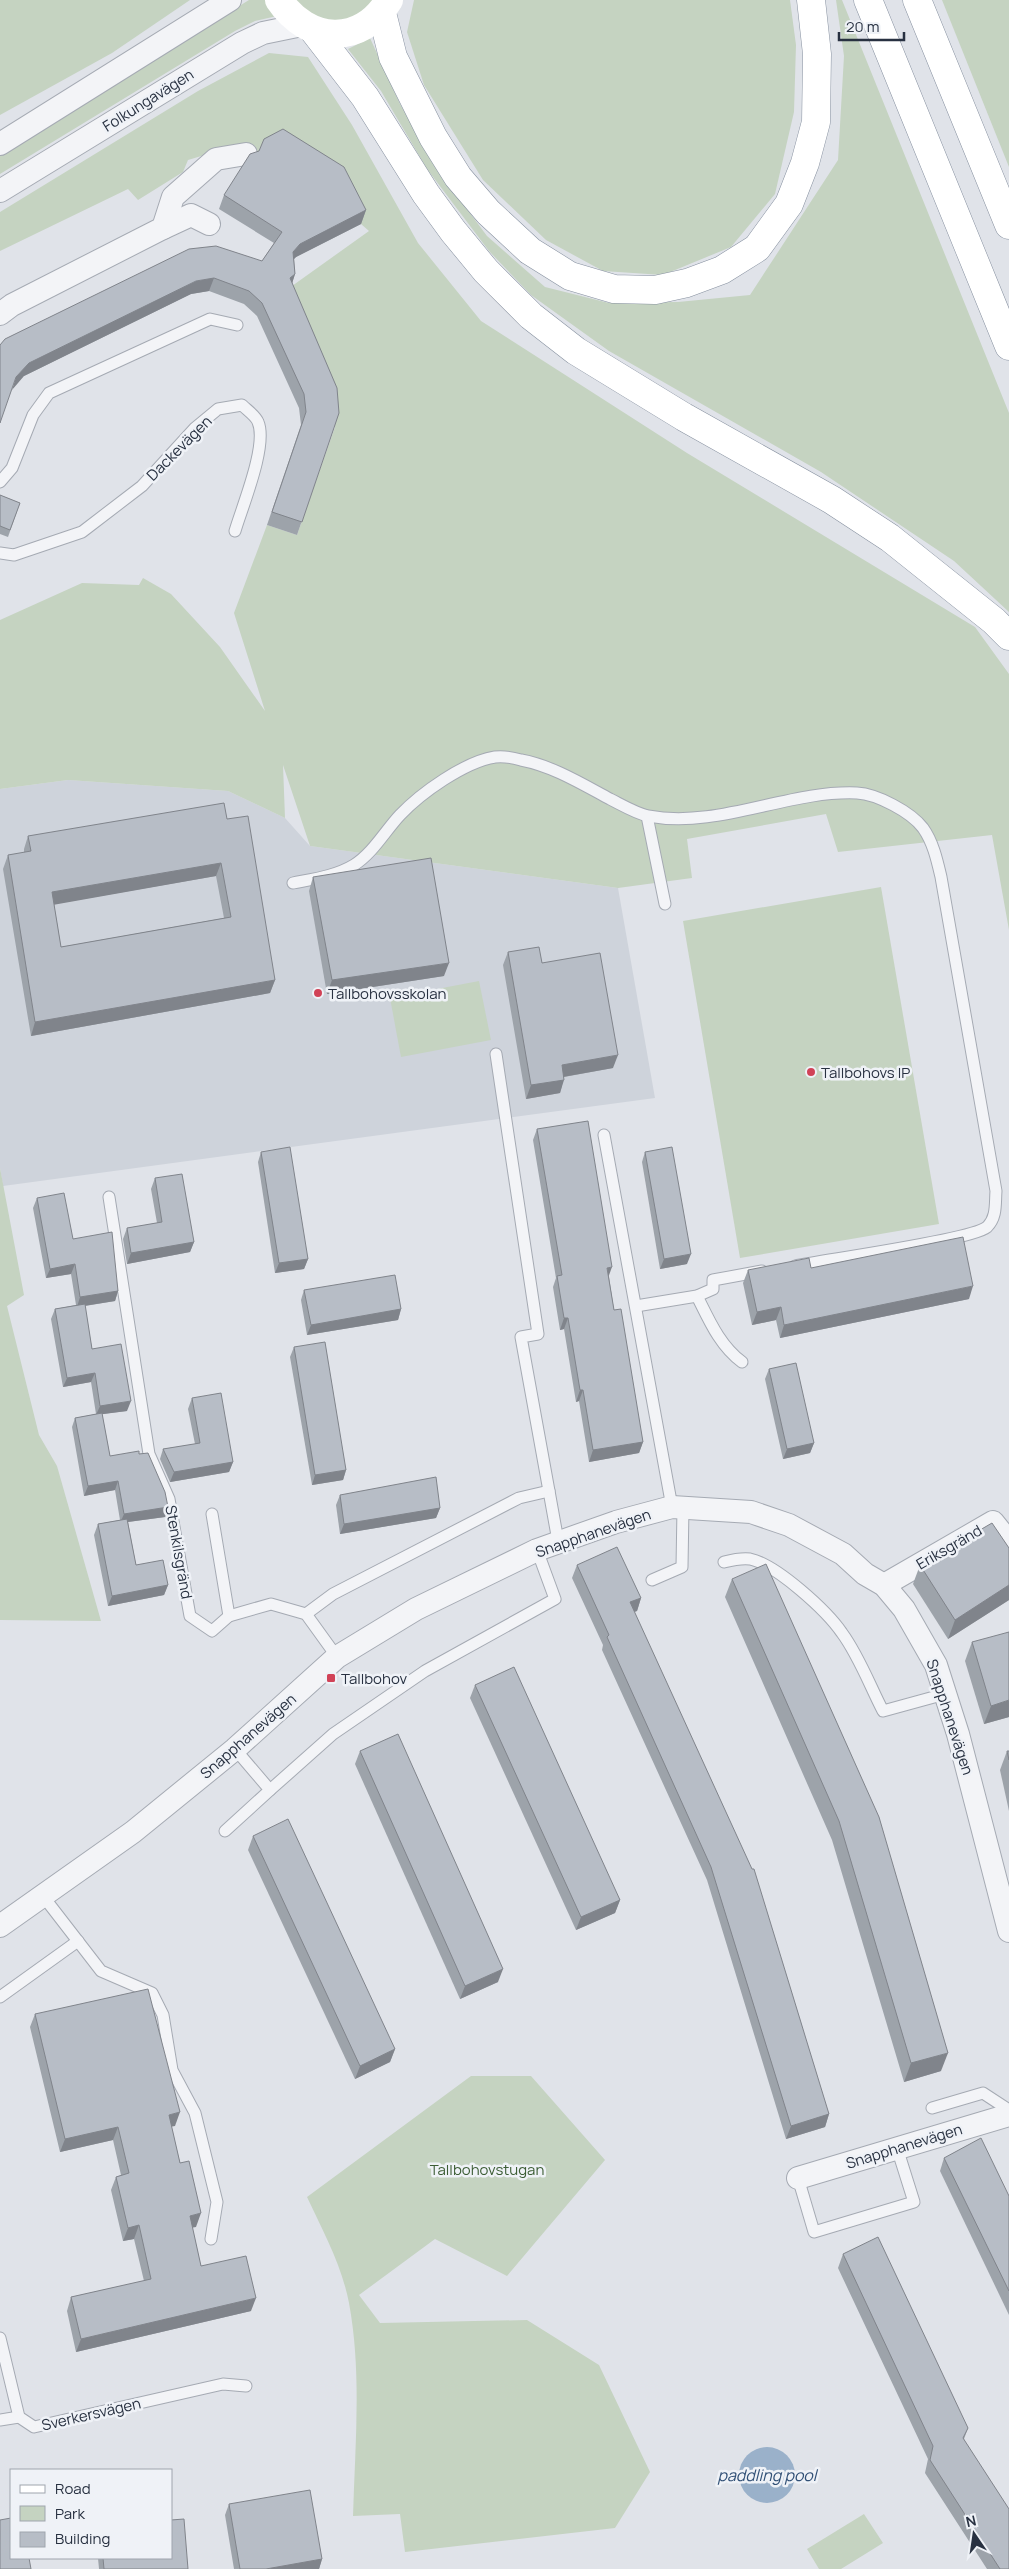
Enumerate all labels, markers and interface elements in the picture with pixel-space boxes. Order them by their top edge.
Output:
scale bar [839,10,904,42]
text: 20 m [846,16,879,37]
street label: Folkungavägen [98,64,198,136]
street label: Dackevägen [142,411,216,485]
place label: Tallbohovsskolan [328,983,447,1004]
marker: Tallbohovsskolan [312,987,324,999]
place label: Tallbohovs IP [821,1062,910,1083]
marker: Tallbohovs IP [805,1066,817,1078]
street label: Stenkilsgränd [160,1503,198,1601]
street label: Snapphanevägen [533,1503,654,1563]
street label: Eriksgränd [912,1520,986,1574]
street label: Snapphanevägen [921,1656,979,1778]
place label: Tallbohov [341,1668,407,1689]
marker: Tallbohov [325,1672,337,1684]
street label: Snapphanevägen [196,1688,300,1784]
street label: Snapphanevägen [843,2118,965,2174]
park label: Tallbohovstugan [430,2159,544,2180]
street label: Sverkersvägen [39,2392,143,2436]
water label: paddling pool [717,2464,819,2486]
legend [10,2469,172,2559]
text: Road [55,2478,91,2499]
text: Park [55,2503,85,2524]
north arrow [949,2509,999,2559]
text: N [964,2510,978,2531]
text: Building [55,2528,110,2549]

